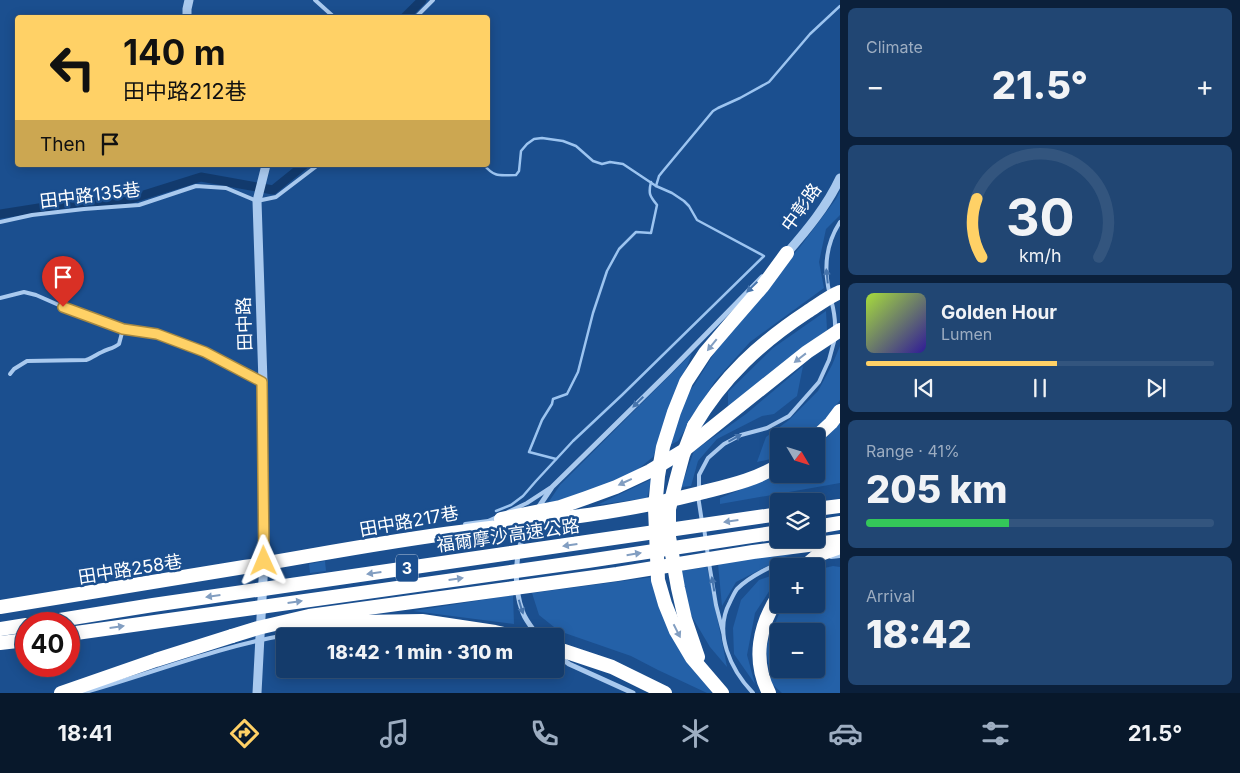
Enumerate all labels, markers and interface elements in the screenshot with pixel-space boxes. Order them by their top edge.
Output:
text: 140 m [123,31,226,73]
icon: left [40,35,105,100]
text: Climate [866,37,923,57]
text: 21.5° [992,62,1088,108]
text: − [866,69,885,103]
text: + [1195,69,1214,103]
text: 田中路212巷 [123,78,247,104]
icon: arrive [96,130,124,158]
text: Then [40,133,86,156]
street label: 田中路135巷 [38,178,142,212]
street label: 中彰路 [777,179,825,235]
text: 30 [1006,186,1074,249]
text: km/h [1019,245,1061,266]
pin [42,256,84,307]
icon: arrive [49,263,77,291]
one-way arrow [823,267,831,283]
one-way arrow [746,280,758,292]
street label: 田中路 [233,297,255,351]
text: Golden Hour [941,301,1057,324]
text: Lumen [941,324,992,344]
one-way arrow [707,338,718,351]
one-way arrow [793,353,807,363]
icon: previous [910,374,938,402]
icon: pause [1026,374,1054,402]
icon: next [1142,374,1170,402]
one-way arrow [632,396,644,408]
north arrow [770,428,825,482]
map controls [770,428,825,678]
one-way arrow [728,434,741,443]
text: Range · 41% [866,441,960,461]
text: 205 km [866,466,1007,512]
one-way arrow [618,478,632,486]
button: layers [770,493,825,548]
street label: 田中路217巷 [358,502,460,540]
street label: 福爾摩沙高速公路 [435,515,581,555]
one-way arrow [722,518,738,526]
position arrow [237,534,289,586]
one-way arrow [561,541,577,549]
street label: 田中路258巷 [76,550,184,588]
one-way arrow [627,550,643,558]
road number: 3 [396,554,418,582]
button: + [770,558,825,613]
one-way arrow [366,569,382,577]
one-way arrow [449,575,465,583]
one-way arrow [709,576,717,592]
text: Arrival [866,586,915,606]
one-way arrow [205,592,221,600]
one-way arrow [288,597,304,605]
one-way arrow [518,599,526,614]
text: 18:42 [866,611,972,657]
speed limit sign: 40 [15,612,80,677]
one-way arrow [109,623,125,631]
one-way arrow [673,623,681,638]
button: − [770,623,825,678]
text: 18:42 · 1 min · 310 m [327,641,513,664]
icon: directions [227,716,262,751]
icon: music [377,716,412,751]
icon: phone [527,716,562,751]
icon: climate [678,716,713,751]
icon: car [828,716,863,751]
icon: filters [978,716,1013,751]
text: 18:41 [58,720,112,746]
text: 21.5° [1128,720,1182,746]

